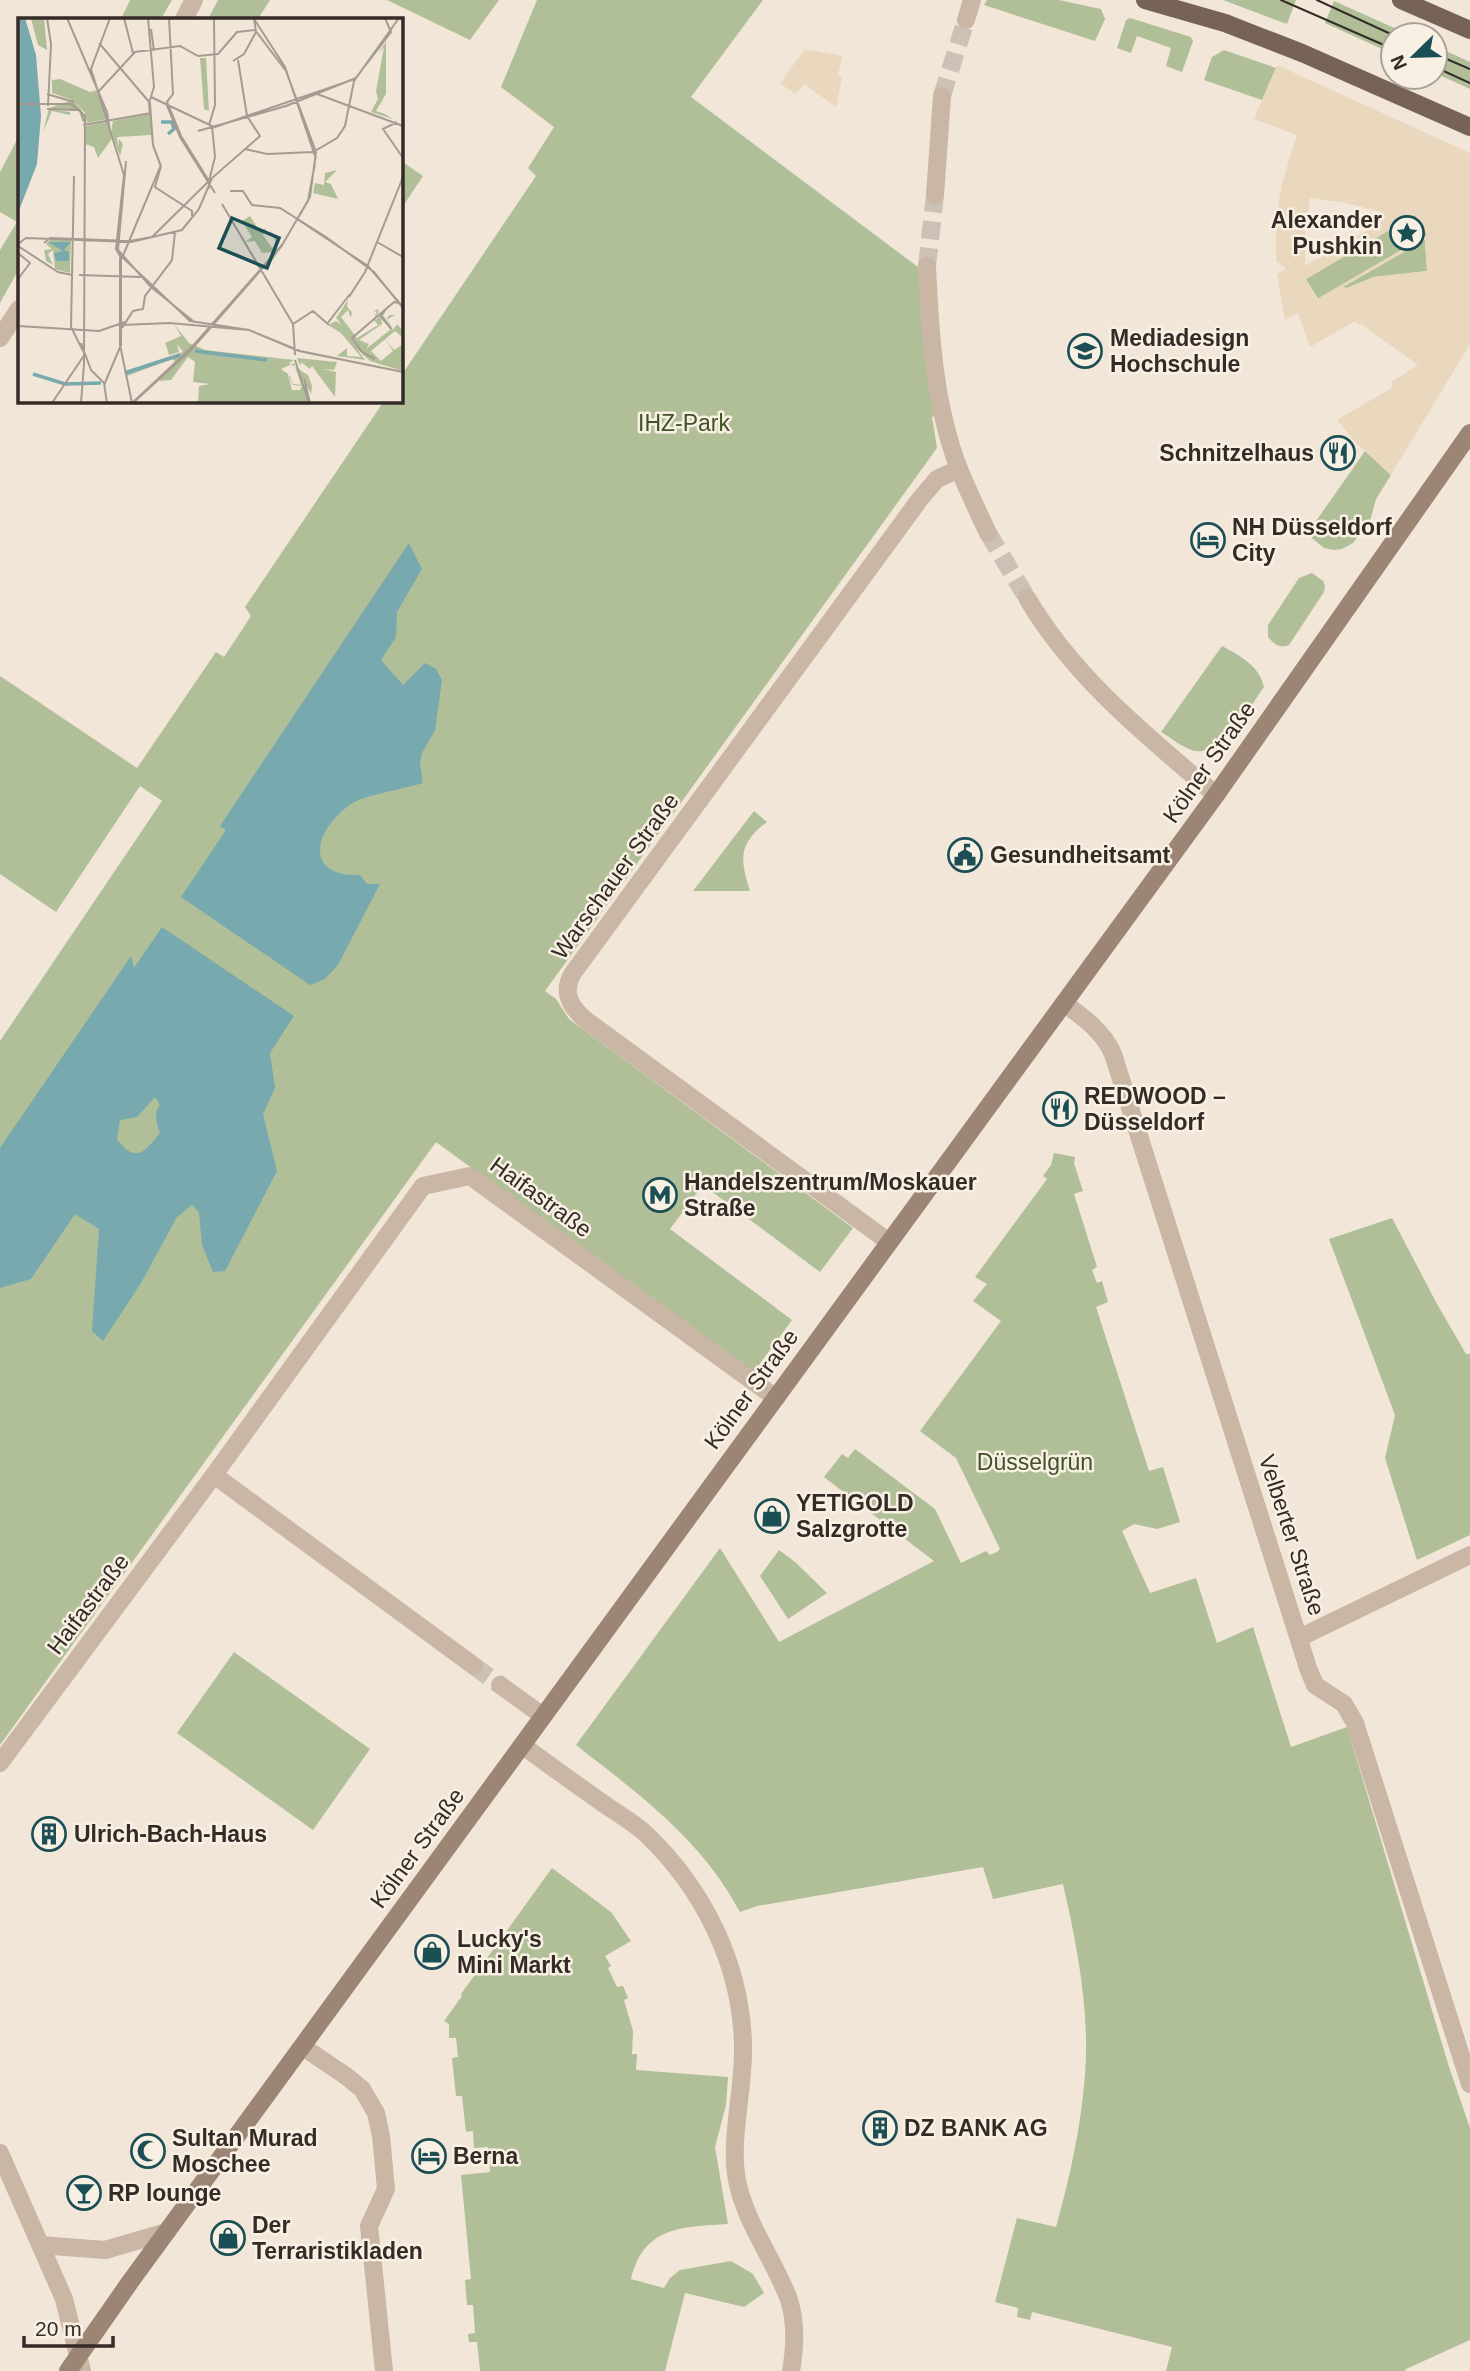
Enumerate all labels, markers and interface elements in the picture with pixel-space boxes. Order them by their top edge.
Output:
inset map [18,18,402,402]
north arrow [1379,21,1449,91]
text: N [1386,52,1411,73]
place label: Alexander Pushkin [1271,207,1382,259]
place icon: Alexander Pushkin [1388,214,1426,252]
place label: Mediadesign Hochschule [1110,325,1249,377]
school or university icon: Mediadesign Hochschule [1066,332,1104,370]
park label: IHZ-Park [638,410,731,436]
restaurant icon: Schnitzelhaus [1319,434,1357,472]
place label: Schnitzelhaus [1159,440,1314,466]
place label: NH Düsseldorf City [1232,514,1392,566]
hotel icon: NH Düsseldorf City [1189,521,1227,559]
street label: Kölner Straße [1158,696,1260,828]
street label: Warschauer Straße [546,788,684,964]
public building icon: Gesundheitsamt [946,836,984,874]
place label: Gesundheitsamt [990,842,1171,868]
place label: REDWOOD – Düsseldorf [1084,1083,1226,1135]
restaurant icon: REDWOOD – Düsseldorf [1041,1090,1079,1128]
street label: Haifastraße [485,1152,597,1242]
place label: Handelszentrum/Moskauer Straße [684,1169,977,1221]
metro station icon: Handelszentrum/Moskauer Straße [641,1176,679,1214]
street label: Kölner Straße [699,1324,803,1454]
park label: Düsselgrün [977,1449,1093,1475]
street label: Velberter Straße [1254,1451,1330,1619]
place label: YETIGOLD Salzgrotte [796,1490,914,1542]
shop icon: YETIGOLD Salzgrotte [753,1497,791,1535]
street label: Haifastraße [42,1549,134,1659]
street label: Kölner Straße [365,1783,469,1913]
building icon: Ulrich-Bach-Haus [30,1815,68,1853]
place label: Ulrich-Bach-Haus [74,1821,267,1847]
place label: Lucky's Mini Markt [457,1926,571,1978]
shop icon: Lucky's Mini Markt [413,1933,451,1971]
building icon: DZ BANK AG [861,2109,899,2147]
place label: DZ BANK AG [904,2115,1048,2141]
place label: Sultan Murad Moschee [172,2125,318,2177]
mosque icon: Sultan Murad Moschee [129,2132,167,2170]
hotel icon: Berna [410,2137,448,2175]
place label: Berna [453,2143,518,2169]
bar icon: RP lounge [65,2174,103,2212]
place label: RP lounge [108,2180,221,2206]
place label: Der Terraristikladen [252,2212,423,2264]
shop icon: Der Terraristikladen [209,2219,247,2257]
scale bar [24,2304,114,2348]
text: 20 m [35,2317,82,2340]

